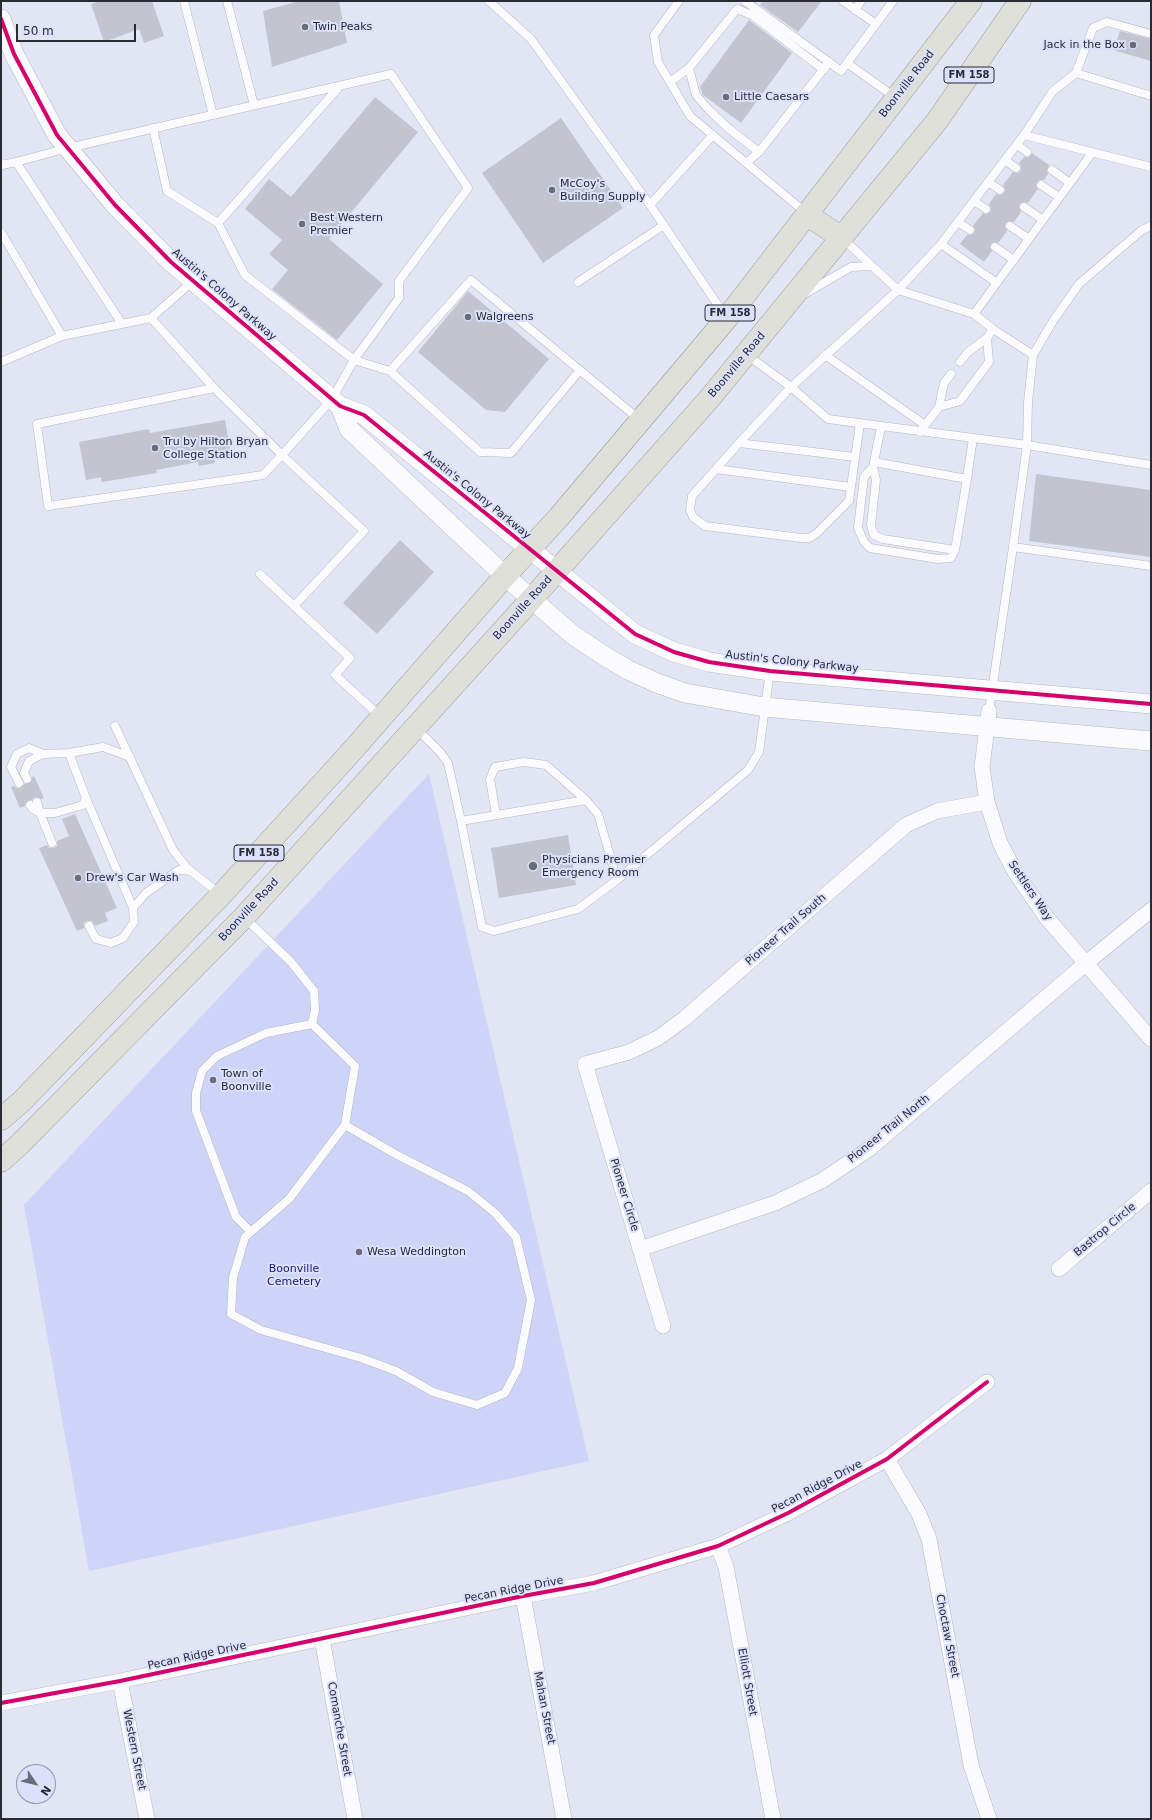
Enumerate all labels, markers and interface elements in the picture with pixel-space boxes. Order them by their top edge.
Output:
scale bar [18,16,138,42]
place label: Twin Peaks [313,20,372,34]
marker: Twin Peaks [300,22,310,32]
text: 50 m [23,24,54,38]
place label: Jack in the Box [1044,38,1125,52]
marker: Jack in the Box [1128,40,1138,50]
street label: Boonville Road [877,48,937,120]
road number: FM 158 [944,67,994,83]
place label: Little Caesars [734,90,809,104]
marker: Little Caesars [721,92,731,102]
place label: McCoy's Building Supply [560,177,646,203]
marker: McCoy's Building Supply [547,185,557,195]
place label: Best Western Premier [310,211,383,237]
marker: Best Western Premier [297,219,307,229]
street label: Austin's Colony Parkway [169,246,279,344]
road number: FM 158 [705,305,755,321]
place label: Walgreens [476,310,533,324]
marker: Walgreens [463,312,473,322]
street label: Boonville Road [706,330,768,400]
place label: Tru by Hilton Bryan College Station [163,435,268,461]
marker: Tru by Hilton Bryan College Station [150,443,160,453]
street label: Austin's Colony Parkway [421,448,533,542]
street label: Boonville Road [491,573,555,643]
street label: Austin's Colony Parkway [725,648,859,676]
road number: FM 158 [234,845,284,861]
place label: Physicians Premier Emergency Room [542,853,645,879]
street label: Settlers Way [1005,859,1055,923]
marker: Physicians Premier Emergency Room [527,860,539,872]
place label: Drew's Car Wash [86,871,179,885]
marker: Drew's Car Wash [73,873,83,883]
street label: Boonville Road [216,876,282,944]
street label: Pioneer Trail South [743,891,829,969]
place label: Town of Boonville [221,1067,271,1093]
marker: Town of Boonville [208,1075,218,1085]
street label: Pioneer Trail North [845,1092,933,1166]
street label: Pioneer Circle [607,1157,641,1233]
street label: Bastrop Circle [1071,1200,1139,1260]
place label: Wesa Weddington [367,1245,466,1259]
marker: Wesa Weddington [354,1247,364,1257]
park label: Boonville Cemetery [267,1262,321,1288]
street label: Pecan Ridge Drive [770,1458,864,1516]
street label: Pecan Ridge Drive [463,1574,565,1606]
street label: Choctaw Street [932,1593,962,1679]
street label: Pecan Ridge Drive [146,1639,248,1673]
street label: Elliott Street [735,1647,759,1717]
street label: Mahan Street [530,1671,558,1745]
street label: Comanche Street [324,1681,354,1777]
street label: Western Street [120,1708,148,1792]
north arrow [16,1764,56,1804]
text: N [37,1783,53,1798]

